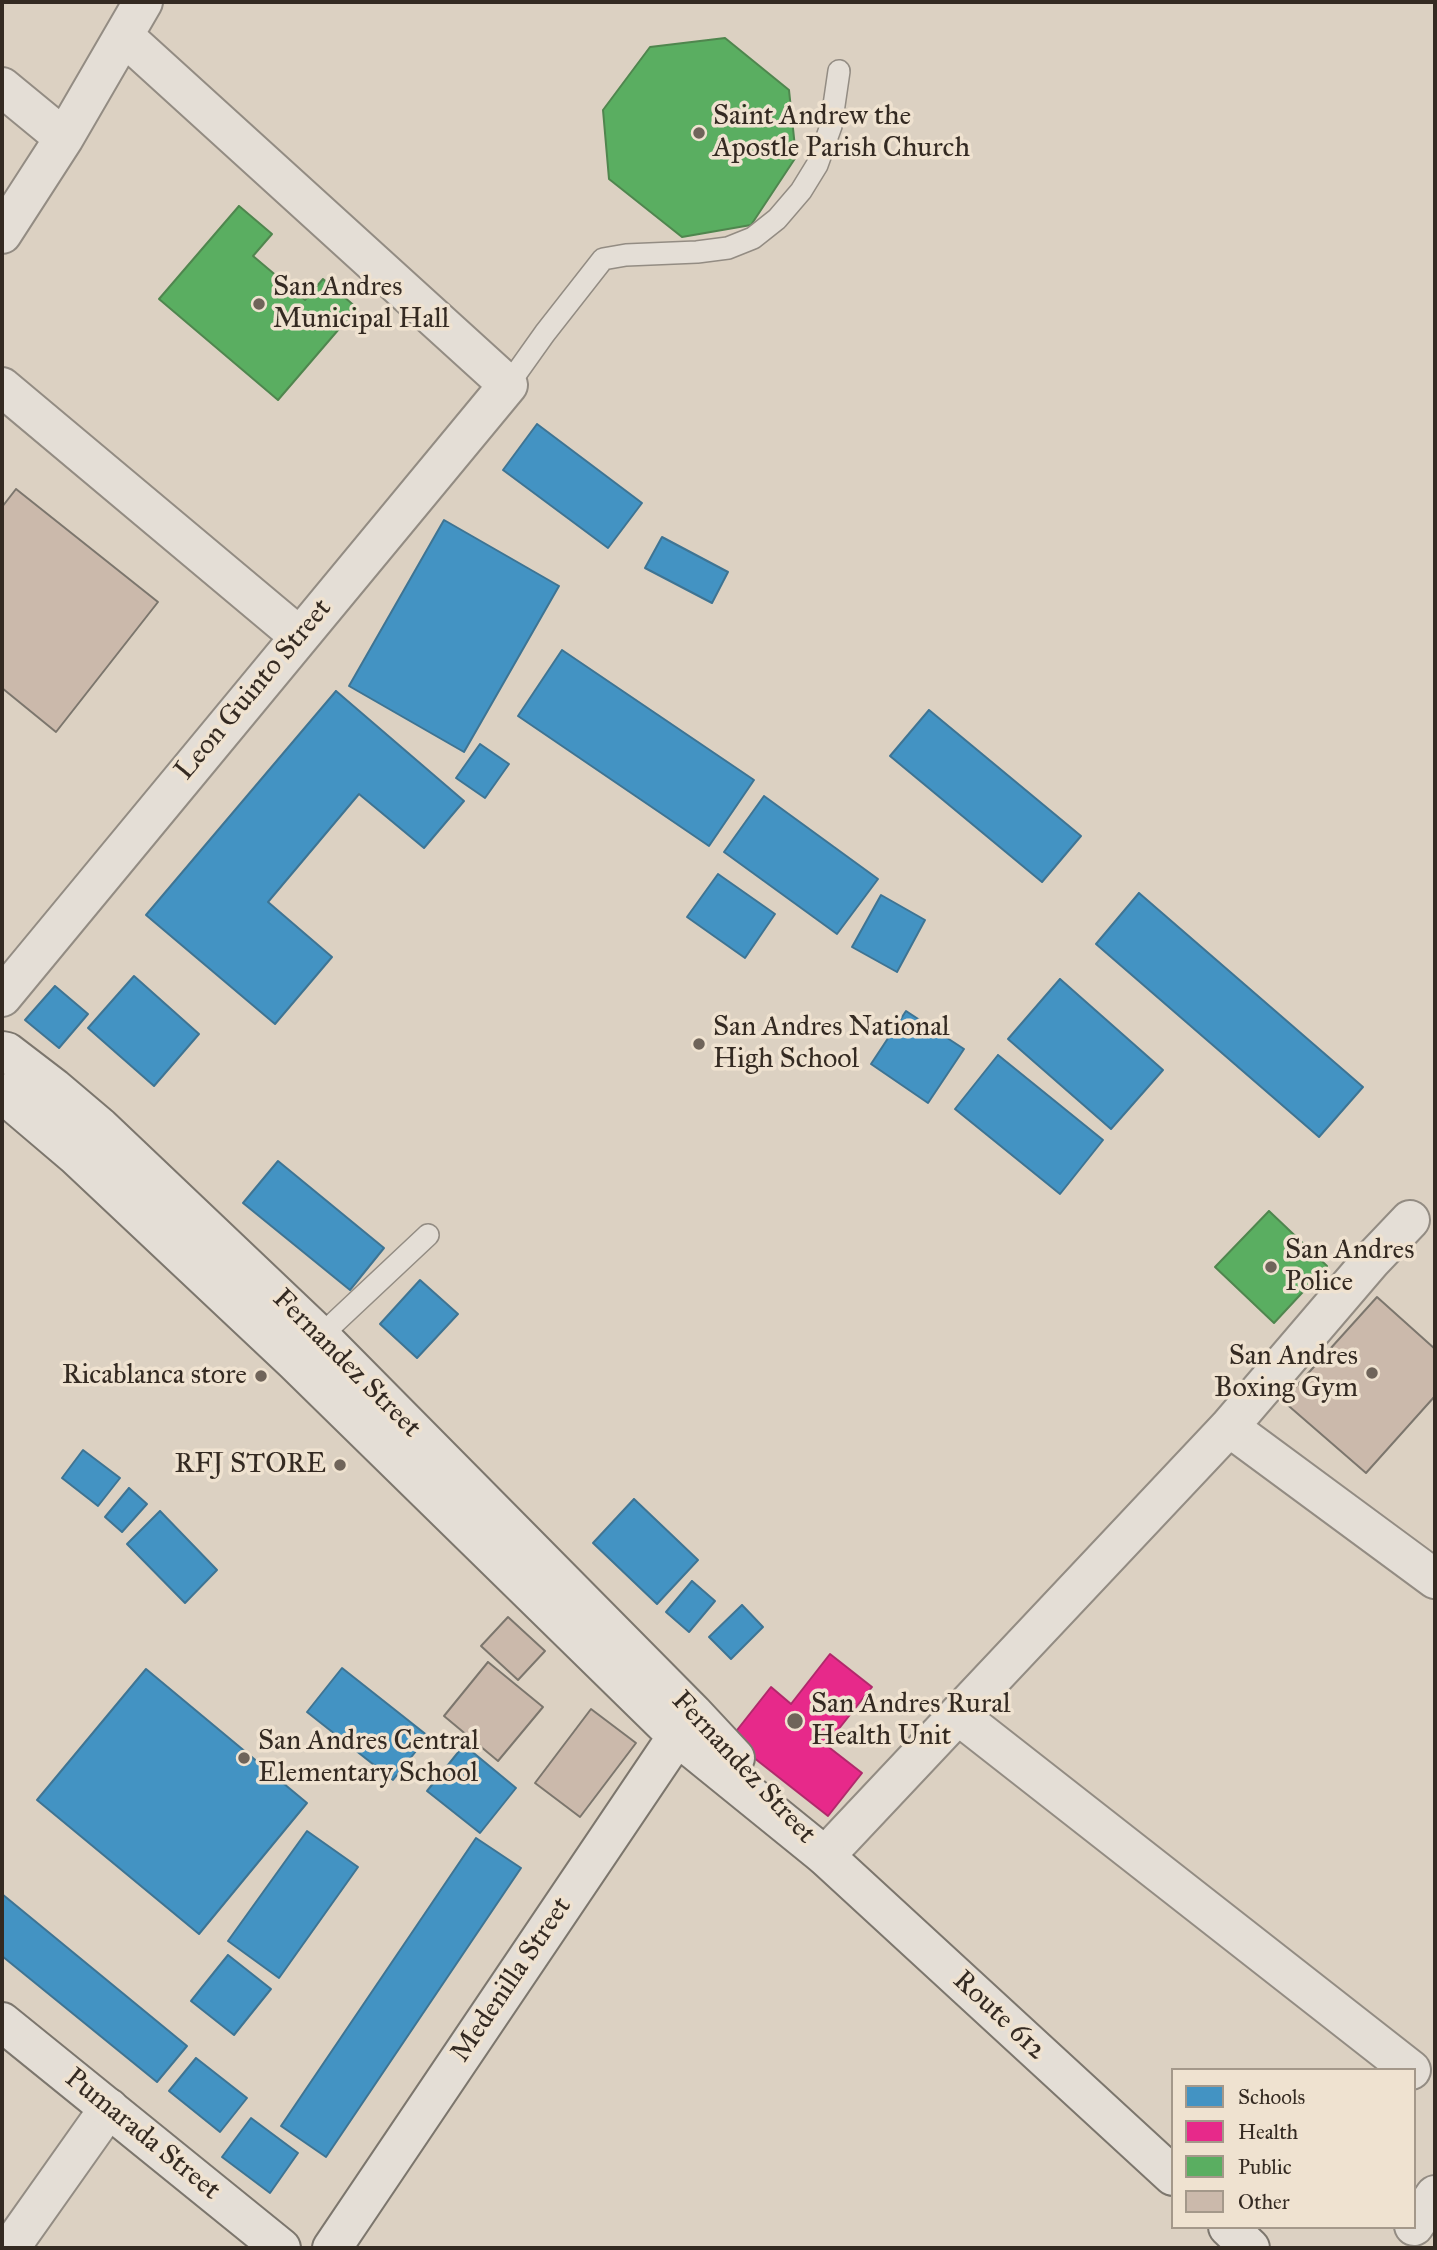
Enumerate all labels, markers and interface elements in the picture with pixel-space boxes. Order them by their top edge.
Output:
place label: Saint Andrew the Apostle Parish Church [713,100,970,166]
marker: Saint Andrew the Apostle Parish Church [691,125,707,141]
place label: San Andres Municipal Hall [273,271,449,337]
marker: San Andres Municipal Hall [251,296,267,312]
street label: Leon Guinto Street [169,593,339,787]
place label: San Andres National High School [713,1011,950,1077]
marker: San Andres National High School [691,1036,707,1052]
place label: San Andres Police [1285,1234,1414,1300]
marker: San Andres Police [1263,1259,1279,1275]
street label: Fernandez Street [265,1283,427,1445]
place label: San Andres Boxing Gym [1214,1340,1358,1406]
place label: Ricablanca store [62,1359,247,1393]
marker: San Andres Boxing Gym [1364,1365,1380,1381]
marker: Ricablanca store [253,1368,269,1384]
place label: RFJ STORE [175,1448,326,1482]
marker: RFJ STORE [332,1457,348,1473]
street label: Fernandez Street [664,1685,822,1851]
place label: San Andres Rural Health Unit [811,1688,1011,1754]
marker: San Andres Rural Health Unit [785,1711,805,1731]
place label: San Andres Central Elementary School [258,1725,479,1791]
marker: San Andres Central Elementary School [236,1750,252,1766]
street label: Medenilla Street [445,1891,579,2069]
street label: Route 612 [945,1964,1053,2068]
street label: Pumarada Street [58,2062,226,2208]
legend [1171,2068,1416,2229]
text: Schools [1238,2084,1305,2110]
text: Health [1238,2119,1298,2145]
text: Public [1238,2154,1292,2180]
text: Other [1238,2189,1290,2215]

